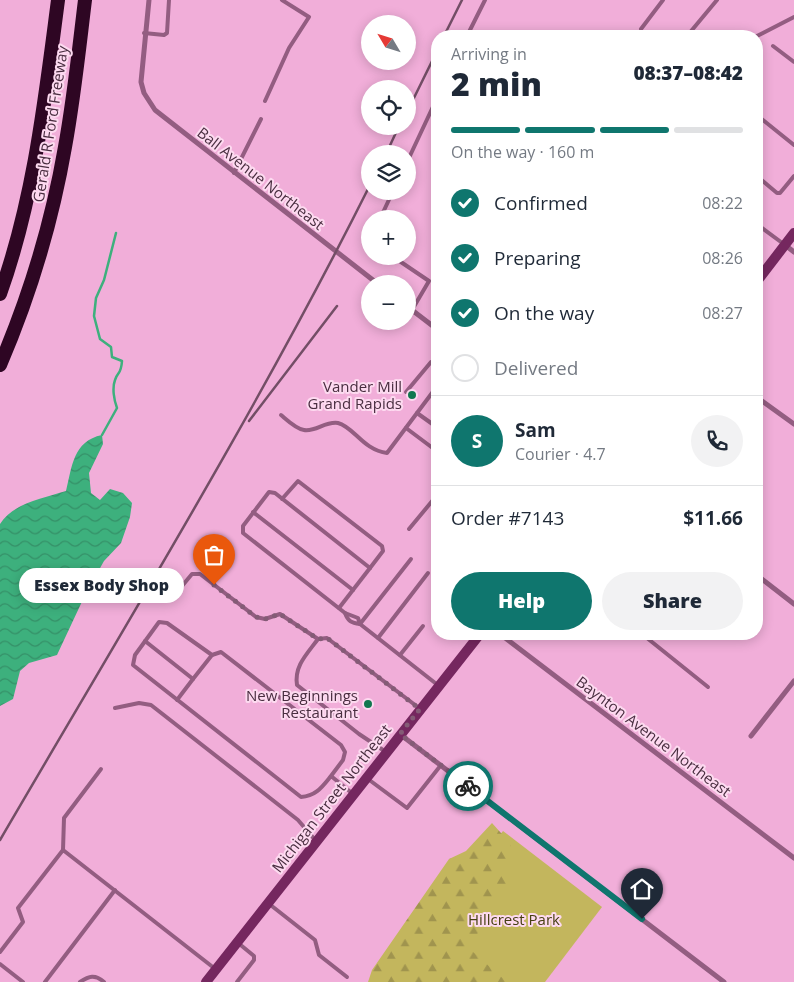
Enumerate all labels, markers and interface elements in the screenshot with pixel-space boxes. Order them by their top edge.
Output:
north arrow [361,15,416,70]
map controls [361,15,416,330]
text: Arriving in [451,43,527,65]
street label: Gerald R Ford Freeway [28,44,72,204]
text: 08:37–08:42 [633,60,743,86]
text: 2 min [451,62,542,105]
button: locate [361,80,416,135]
street label: Ball Avenue Northeast [193,122,329,234]
text: On the way · 160 m [451,141,594,163]
button: layers [361,145,416,200]
icon: check [451,189,479,217]
text: Confirmed [494,190,588,216]
text: 08:22 [702,192,743,214]
button: + [361,210,416,265]
icon: check [451,244,479,272]
text: Preparing [494,245,581,271]
text: 08:26 [702,247,743,269]
button: − [361,275,416,330]
icon: check [451,299,479,327]
text: On the way [494,300,594,326]
text: 08:27 [702,302,743,324]
text: Delivered [494,355,578,381]
place label: Vander Mill Grand Rapids [307,376,402,413]
marker: Vander Mill Grand Rapids [406,389,418,401]
button: phone [691,415,743,467]
text: Sam [515,417,556,443]
text: S [472,428,482,454]
text: Courier · 4.7 [515,443,606,465]
text: Order #7143 [451,505,564,531]
text: $11.66 [683,505,743,531]
pin [193,534,235,585]
icon: bag [200,541,228,569]
callout: Essex Body Shop [19,568,184,602]
button: Help [451,572,592,630]
button: Share [602,572,743,630]
text: Essex Body Shop [34,574,169,596]
street label: Baynton Avenue Northeast [573,671,735,801]
place label: New Beginnings Restaurant [246,685,358,722]
marker: New Beginnings Restaurant [362,698,374,710]
street label: Michigan Street Northeast [267,720,395,876]
courier [443,761,493,811]
icon: bike [454,772,482,800]
pin [621,868,663,919]
icon: home [628,875,656,903]
park label: Hillcrest Park [468,909,560,929]

